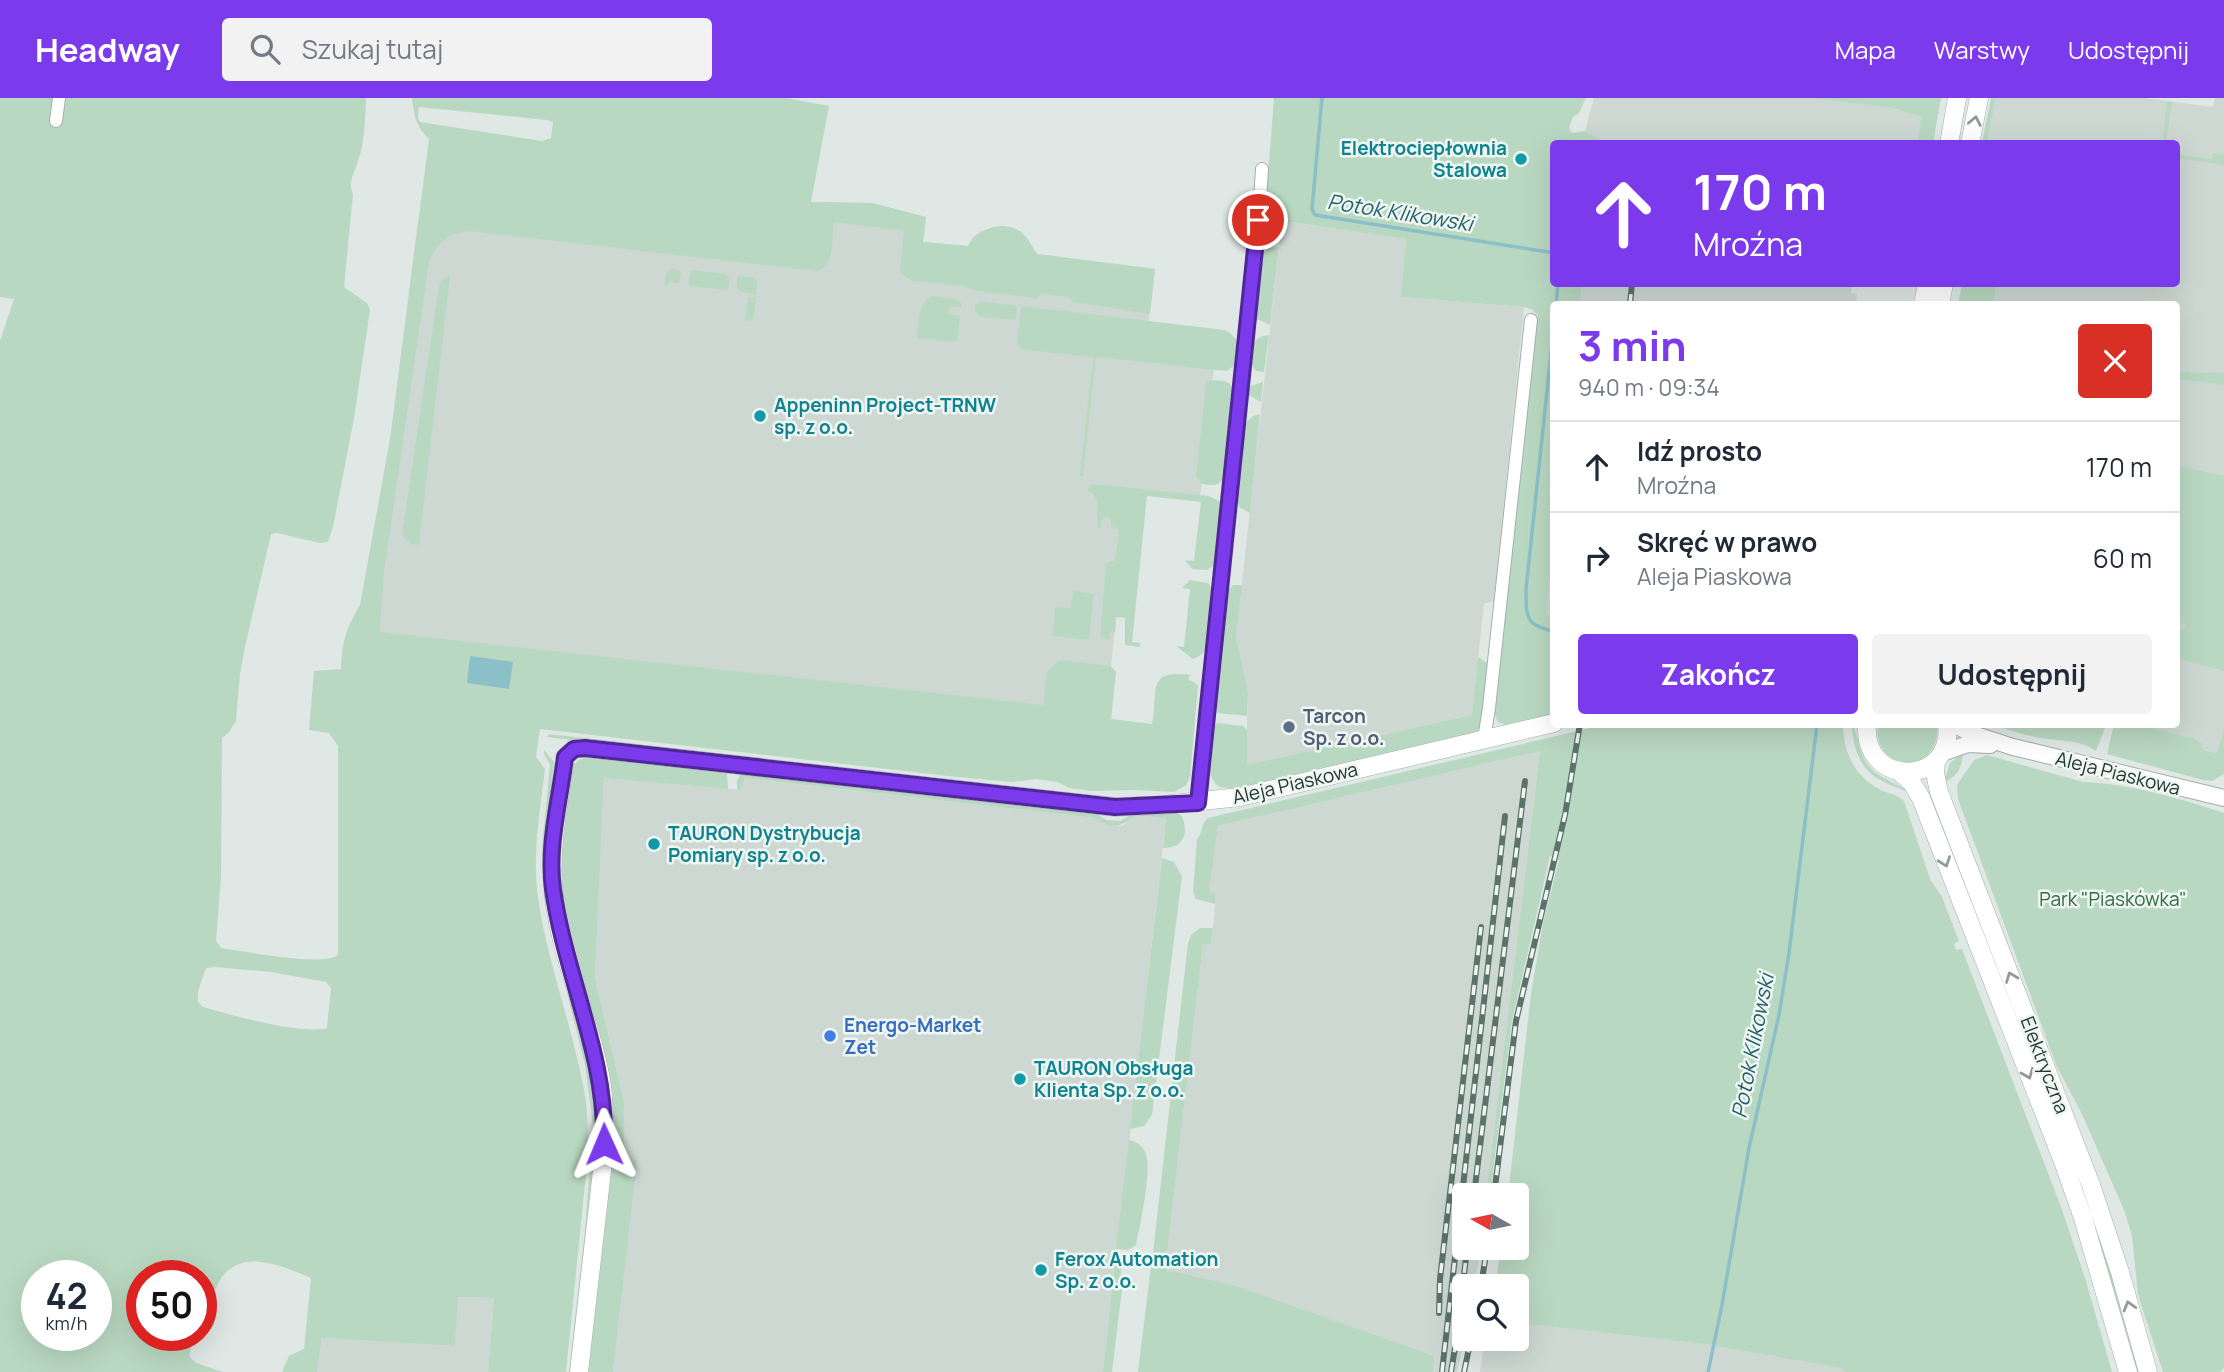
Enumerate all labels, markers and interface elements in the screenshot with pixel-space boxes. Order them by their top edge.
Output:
search box [222,18,712,81]
text: Headway [35,27,180,72]
icon: search [246,30,284,68]
text: Szukaj tutaj [302,31,443,67]
text: Mapa [1835,33,1896,66]
text: Warstwy [1934,33,2030,66]
text: Udostępnij [2068,33,2189,66]
one-way arrow [1966,115,1981,127]
place label: Elektrociepłownia Stalowa [1341,135,1507,183]
marker: Elektrociepłownia Stalowa [1513,151,1529,167]
text: 170 m [1693,158,1827,225]
icon: ahead [1578,168,1669,259]
water label: Potok Klikowski [1326,187,1478,238]
pin [1228,190,1288,250]
icon: arrive [1239,201,1277,239]
text: Mroźna [1693,222,1803,266]
text: 3 min [1578,316,1687,374]
button: close [2078,324,2152,398]
text: 940 m · 09:34 [1578,371,1720,403]
place label: Appeninn Project-TRNW sp. z o.o. [774,392,997,440]
marker: Appeninn Project-TRNW sp. z o.o. [752,408,768,424]
text: Idź prosto [1637,433,1762,469]
icon: ahead [1578,448,1616,486]
text: 170 m [2086,449,2152,485]
text: Mroźna [1637,469,1716,501]
text: Skręć w prawo [1637,524,1817,560]
icon: right [1578,539,1616,577]
text: 60 m [2093,540,2152,576]
text: Aleja Piaskowa [1637,560,1792,592]
button: Zakończ [1578,634,1858,714]
button: Udostępnij [1872,634,2152,714]
place label: Tarcon Sp. z o.o. [1303,703,1385,751]
marker: Tarcon Sp. z o.o. [1281,719,1297,735]
street label: Aleja Piaskowa [2053,745,2183,801]
street label: Aleja Piaskowa [1230,756,1360,810]
place label: TAURON Dystrybucja Pomiary sp. z o.o. [668,820,861,868]
marker: TAURON Dystrybucja Pomiary sp. z o.o. [646,836,662,852]
one-way arrow [1937,856,1951,868]
park label: Park "Piaskówka" [2039,886,2187,912]
water label: Potok Klikowski [1724,968,1780,1120]
one-way arrow [2006,972,2020,984]
place label: Energo-Market Zet [844,1012,981,1060]
street label: Elektryczna [2015,1013,2075,1117]
marker: Energo-Market Zet [822,1028,838,1044]
place label: TAURON Obsługa Klienta Sp. z o.o. [1034,1055,1194,1103]
one-way arrow [2019,1068,2033,1080]
marker: TAURON Obsługa Klienta Sp. z o.o. [1012,1071,1028,1087]
position arrow [567,1107,641,1181]
north arrow [1452,1183,1530,1260]
map controls [1452,1183,1529,1351]
place label: Ferox Automation Sp. z o.o. [1055,1246,1219,1294]
speed limit sign: 50 [126,1260,217,1351]
marker: Ferox Automation Sp. z o.o. [1033,1262,1049,1278]
text: 42 [45,1272,88,1320]
button: search [1452,1274,1529,1351]
one-way arrow [2123,1300,2138,1312]
text: km/h [46,1311,87,1335]

